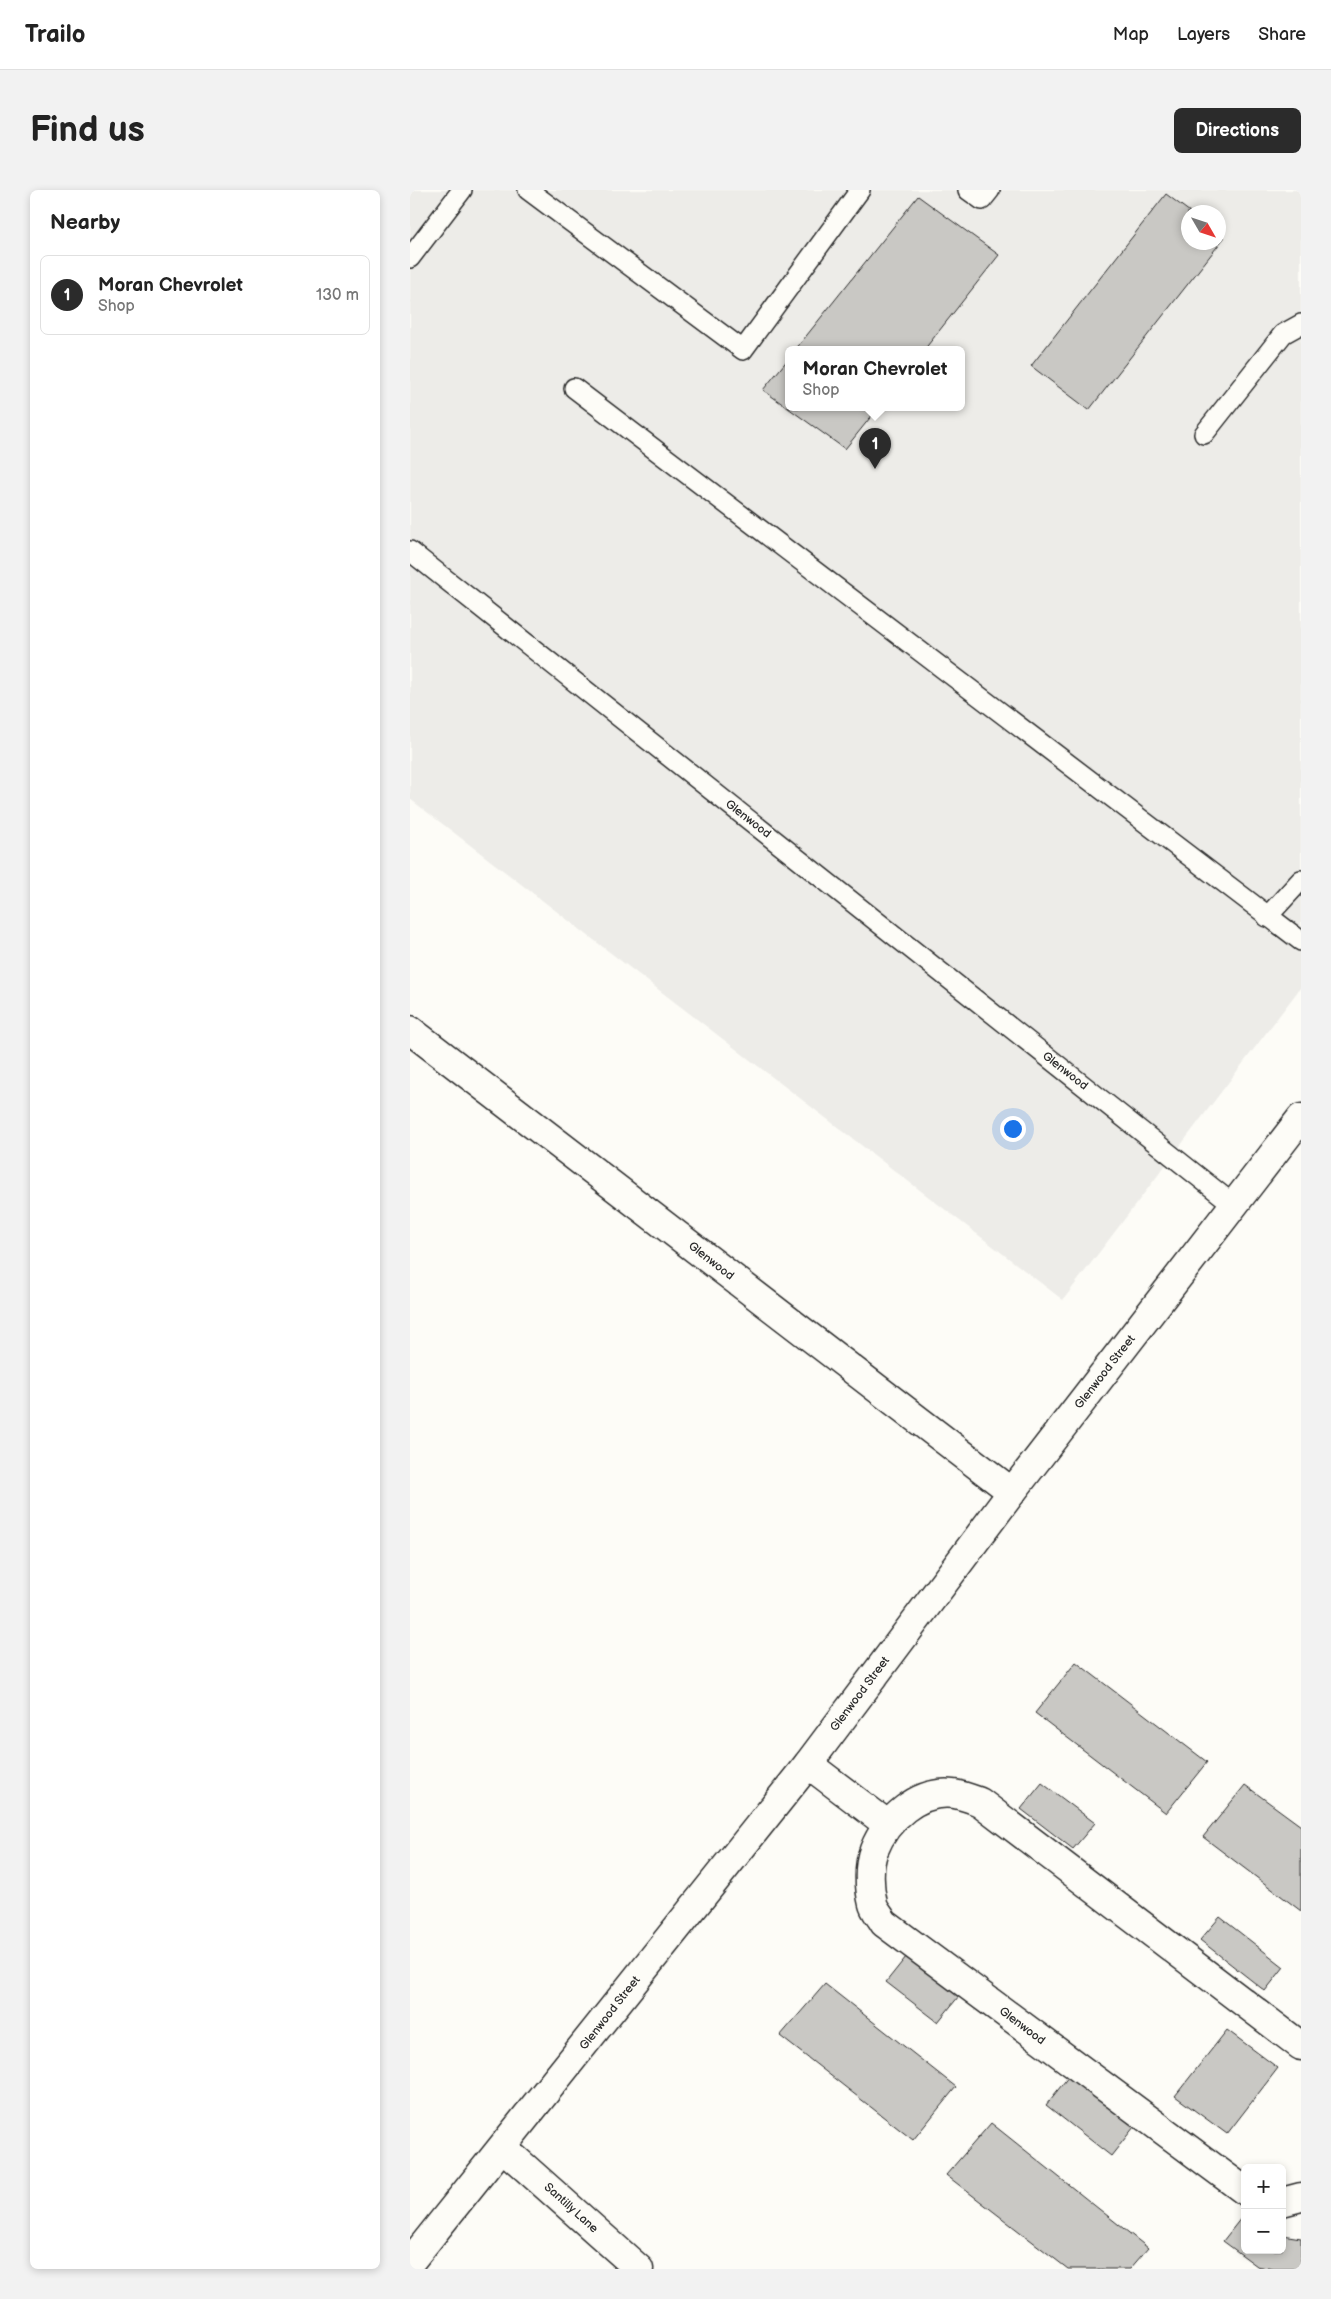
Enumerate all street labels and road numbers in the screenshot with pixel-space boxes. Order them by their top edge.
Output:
street label: Glenwood [722,797,774,842]
street label: Glenwood [1039,1049,1091,1094]
street label: Glenwood [685,1239,737,1284]
street label: Glenwood Street [1071,1332,1139,1412]
street label: Glenwood Street [827,1653,893,1734]
street label: Glenwood Street [576,1973,644,2053]
street label: Glenwood [996,2004,1048,2048]
street label: Santilly Lane [541,2180,601,2236]

